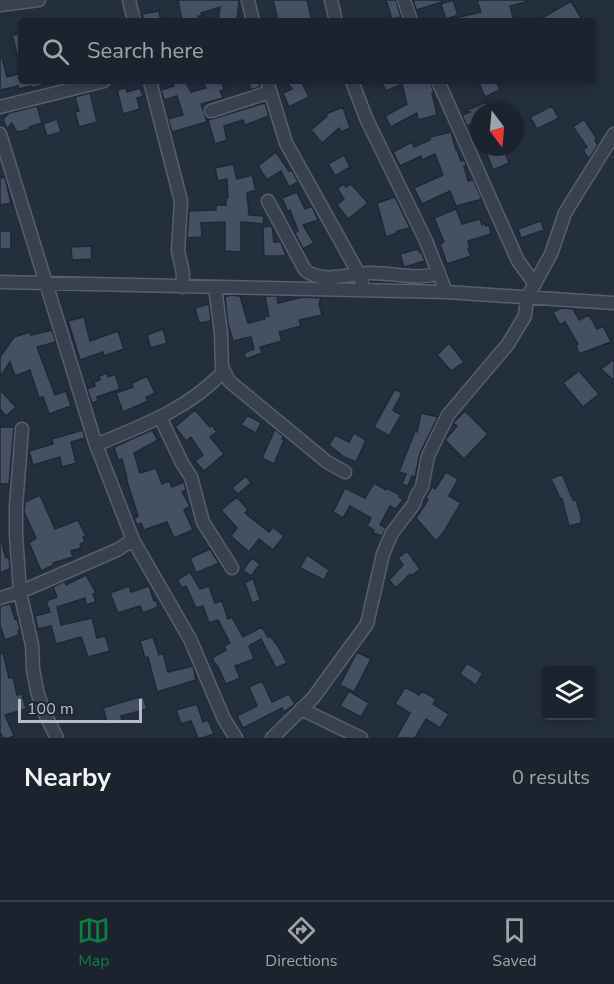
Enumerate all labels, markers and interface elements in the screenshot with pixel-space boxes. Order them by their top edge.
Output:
search box [18,18,596,84]
icon: search [39,35,72,68]
text: Search here [87,36,204,66]
north arrow [470,102,524,156]
map controls [542,666,596,720]
button: layers [542,666,596,720]
scale bar [18,696,142,724]
text: 100 m [27,698,74,720]
text: Nearby [24,760,111,795]
text: 0 results [512,764,590,791]
tab: Map [77,914,110,972]
tab: Directions [265,914,337,972]
tab: Saved [492,914,537,972]

